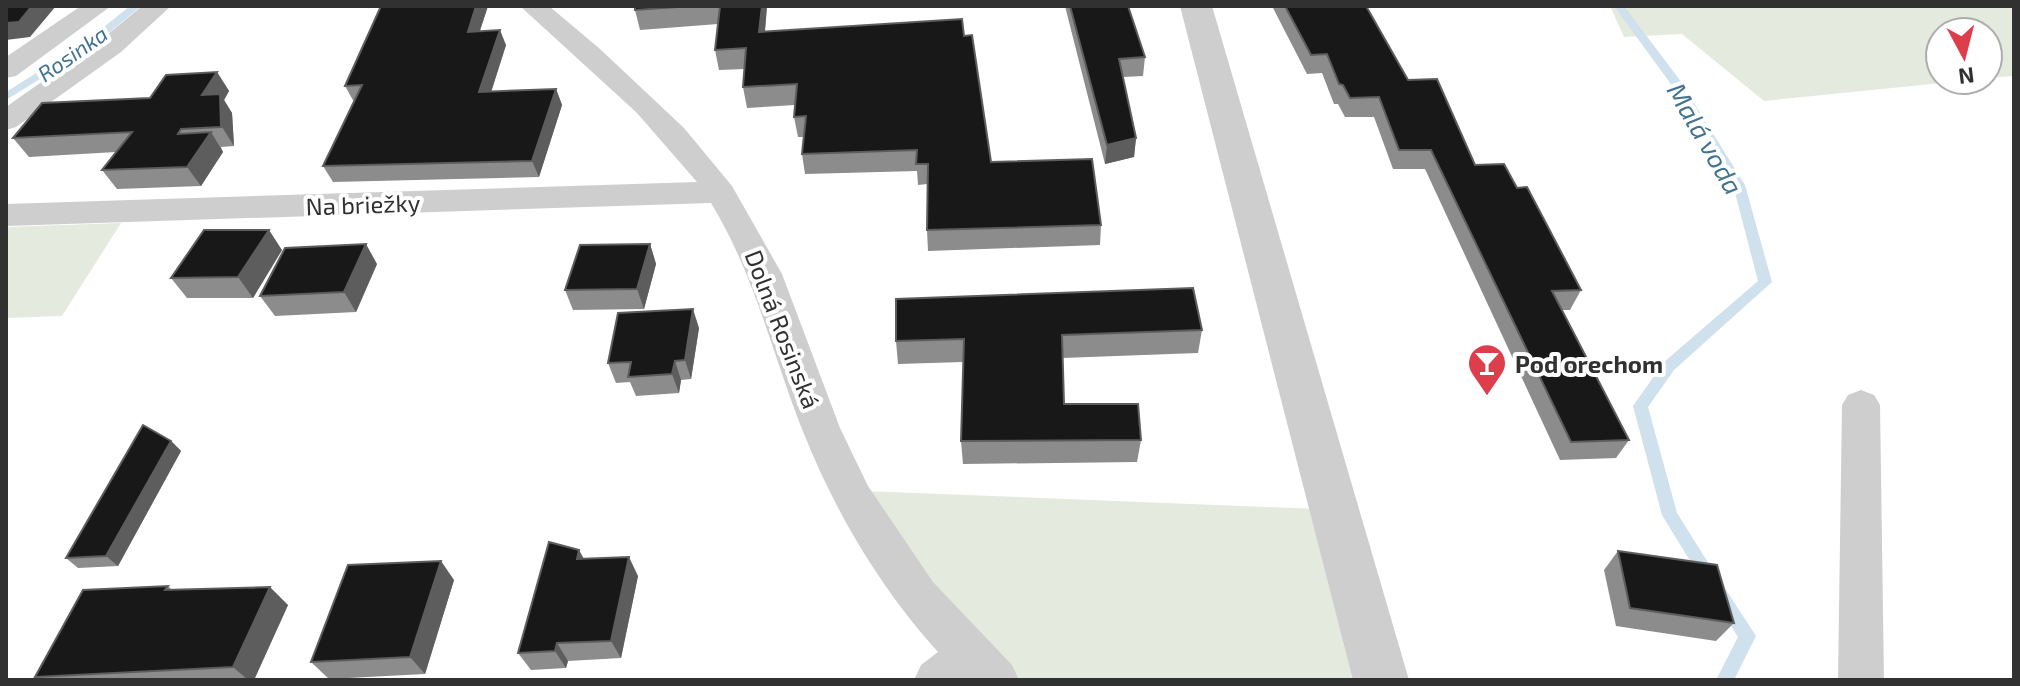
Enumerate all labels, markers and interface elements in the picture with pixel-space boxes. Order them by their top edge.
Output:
north arrow [1924,16,2004,96]
water label: Rosinka [32,20,112,86]
text: N [1957,63,1976,91]
water label: Malá voda [1662,77,1750,199]
street label: Na briežky [305,187,421,220]
street label: Dolná Rosinská [740,246,826,412]
bar icon: Pod orechom [1466,342,1508,397]
place label: Pod orechom [1515,349,1663,378]

